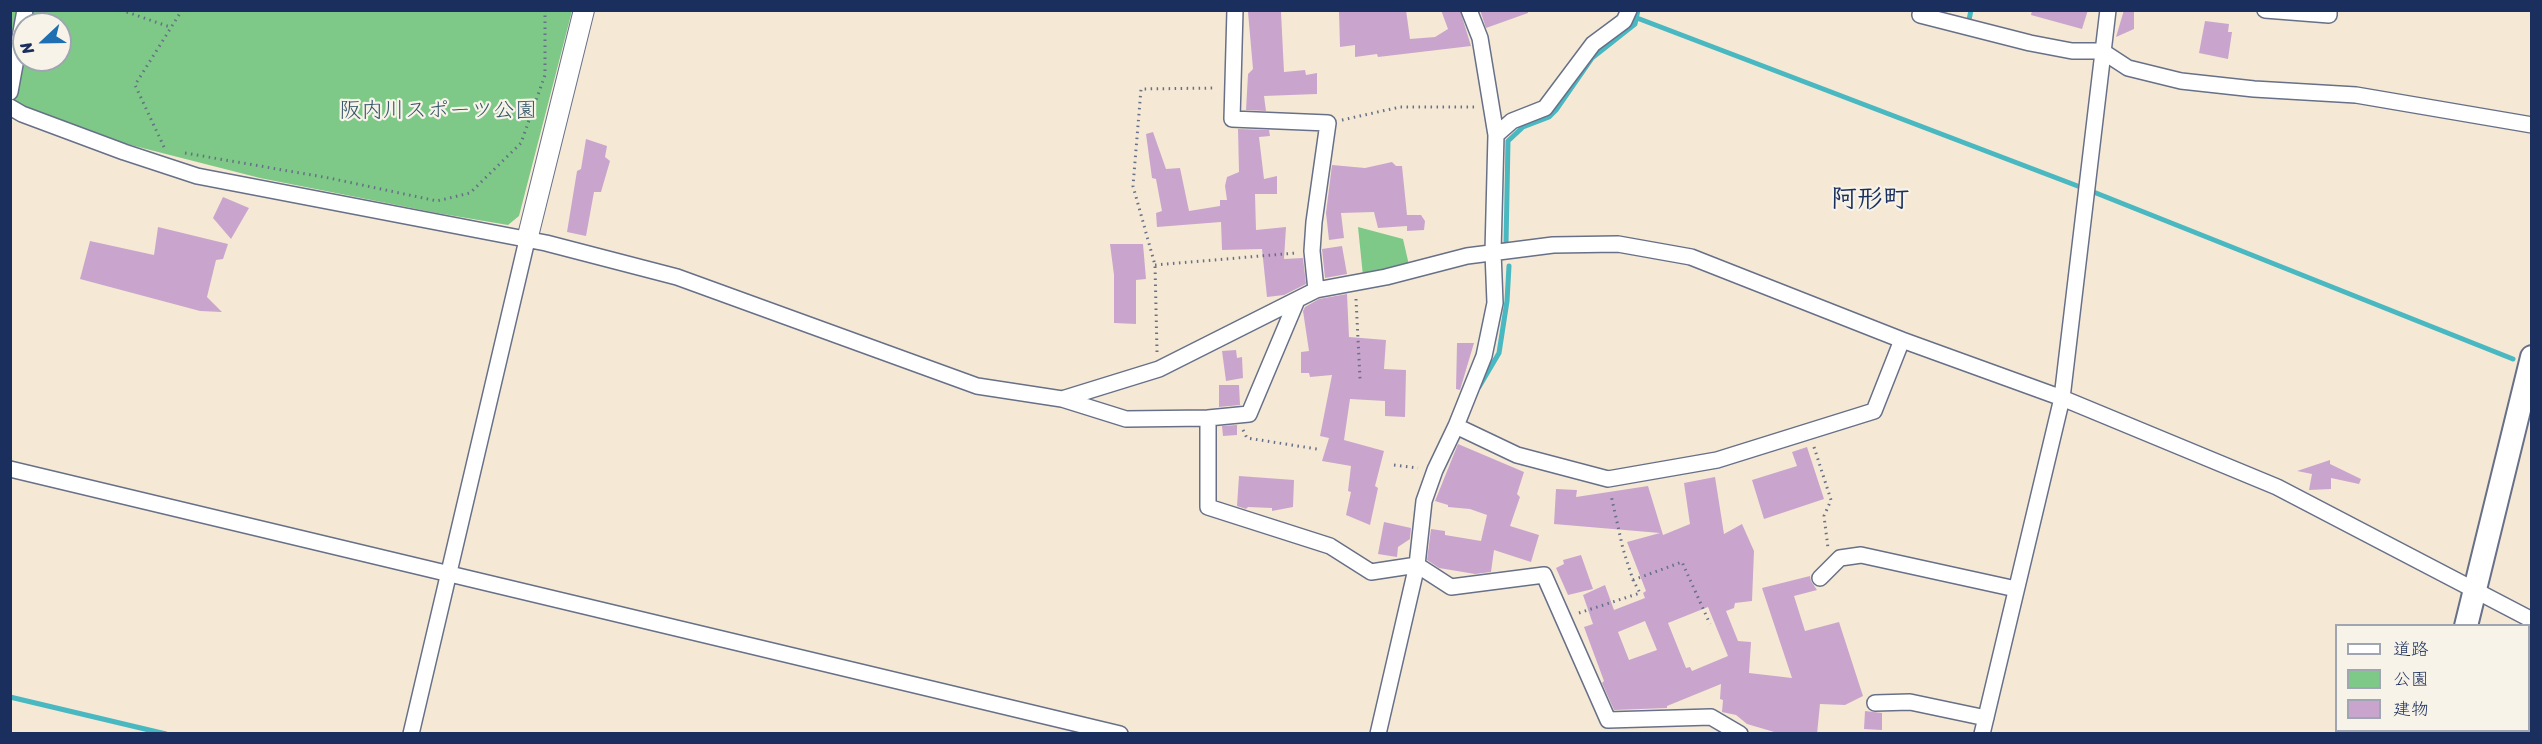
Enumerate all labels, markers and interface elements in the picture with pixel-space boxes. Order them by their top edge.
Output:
north arrow [12,12,72,72]
text: N [11,38,42,59]
park label: 阪内川スポーツ公園 [339,98,537,124]
district label: 阿形町 [1831,184,1909,216]
legend [2335,624,2530,732]
text: 道路 [2393,633,2429,665]
text: 公園 [2393,663,2429,695]
text: 建物 [2393,693,2429,725]

